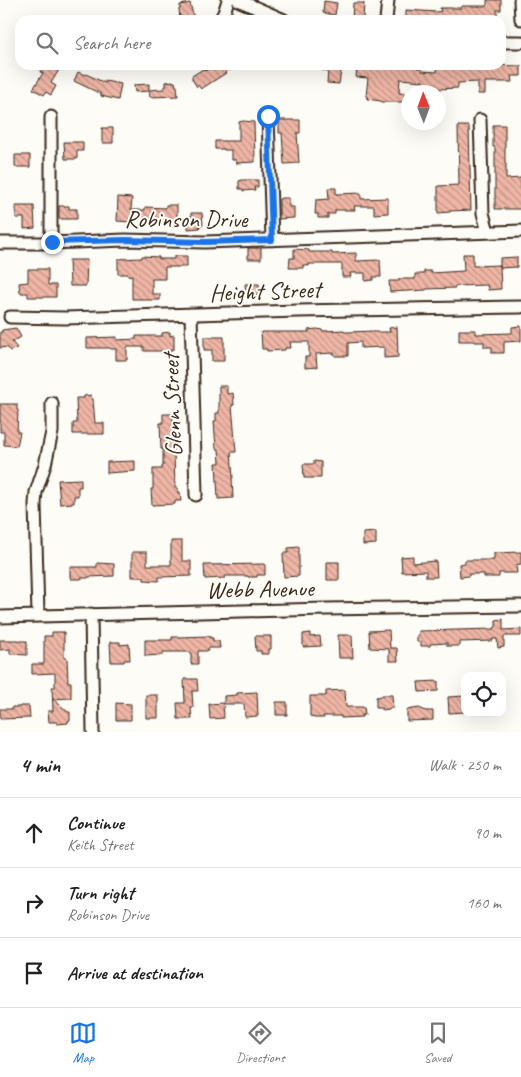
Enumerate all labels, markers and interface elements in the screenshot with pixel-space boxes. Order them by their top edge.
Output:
search box [15,15,506,70]
icon: search [33,29,61,57]
text: Search here [73,31,150,55]
north arrow [401,85,446,130]
route start [257,105,280,128]
street label: Robinson Drive [125,204,250,234]
route end [41,231,64,254]
street label: Height Street [209,274,324,308]
street label: Glenn Street [155,350,189,457]
street label: Webb Avenue [206,573,316,605]
map controls [461,672,506,717]
button: locate [461,672,506,717]
text: 4 min [20,752,60,778]
text: Walk · 250 m [429,755,501,775]
text: Continue [67,811,124,835]
icon: ahead [20,819,48,847]
text: 90 m [474,823,501,843]
text: Keith Street [67,835,133,855]
text: Turn right [67,881,134,905]
icon: right [20,889,48,917]
text: 160 m [467,893,501,913]
text: Robinson Drive [67,905,149,925]
icon: arrive [20,959,48,987]
text: Arrive at destination [67,961,203,985]
tab: Map [69,1019,97,1066]
tab: Directions [236,1019,285,1066]
tab: Saved [424,1019,452,1066]

